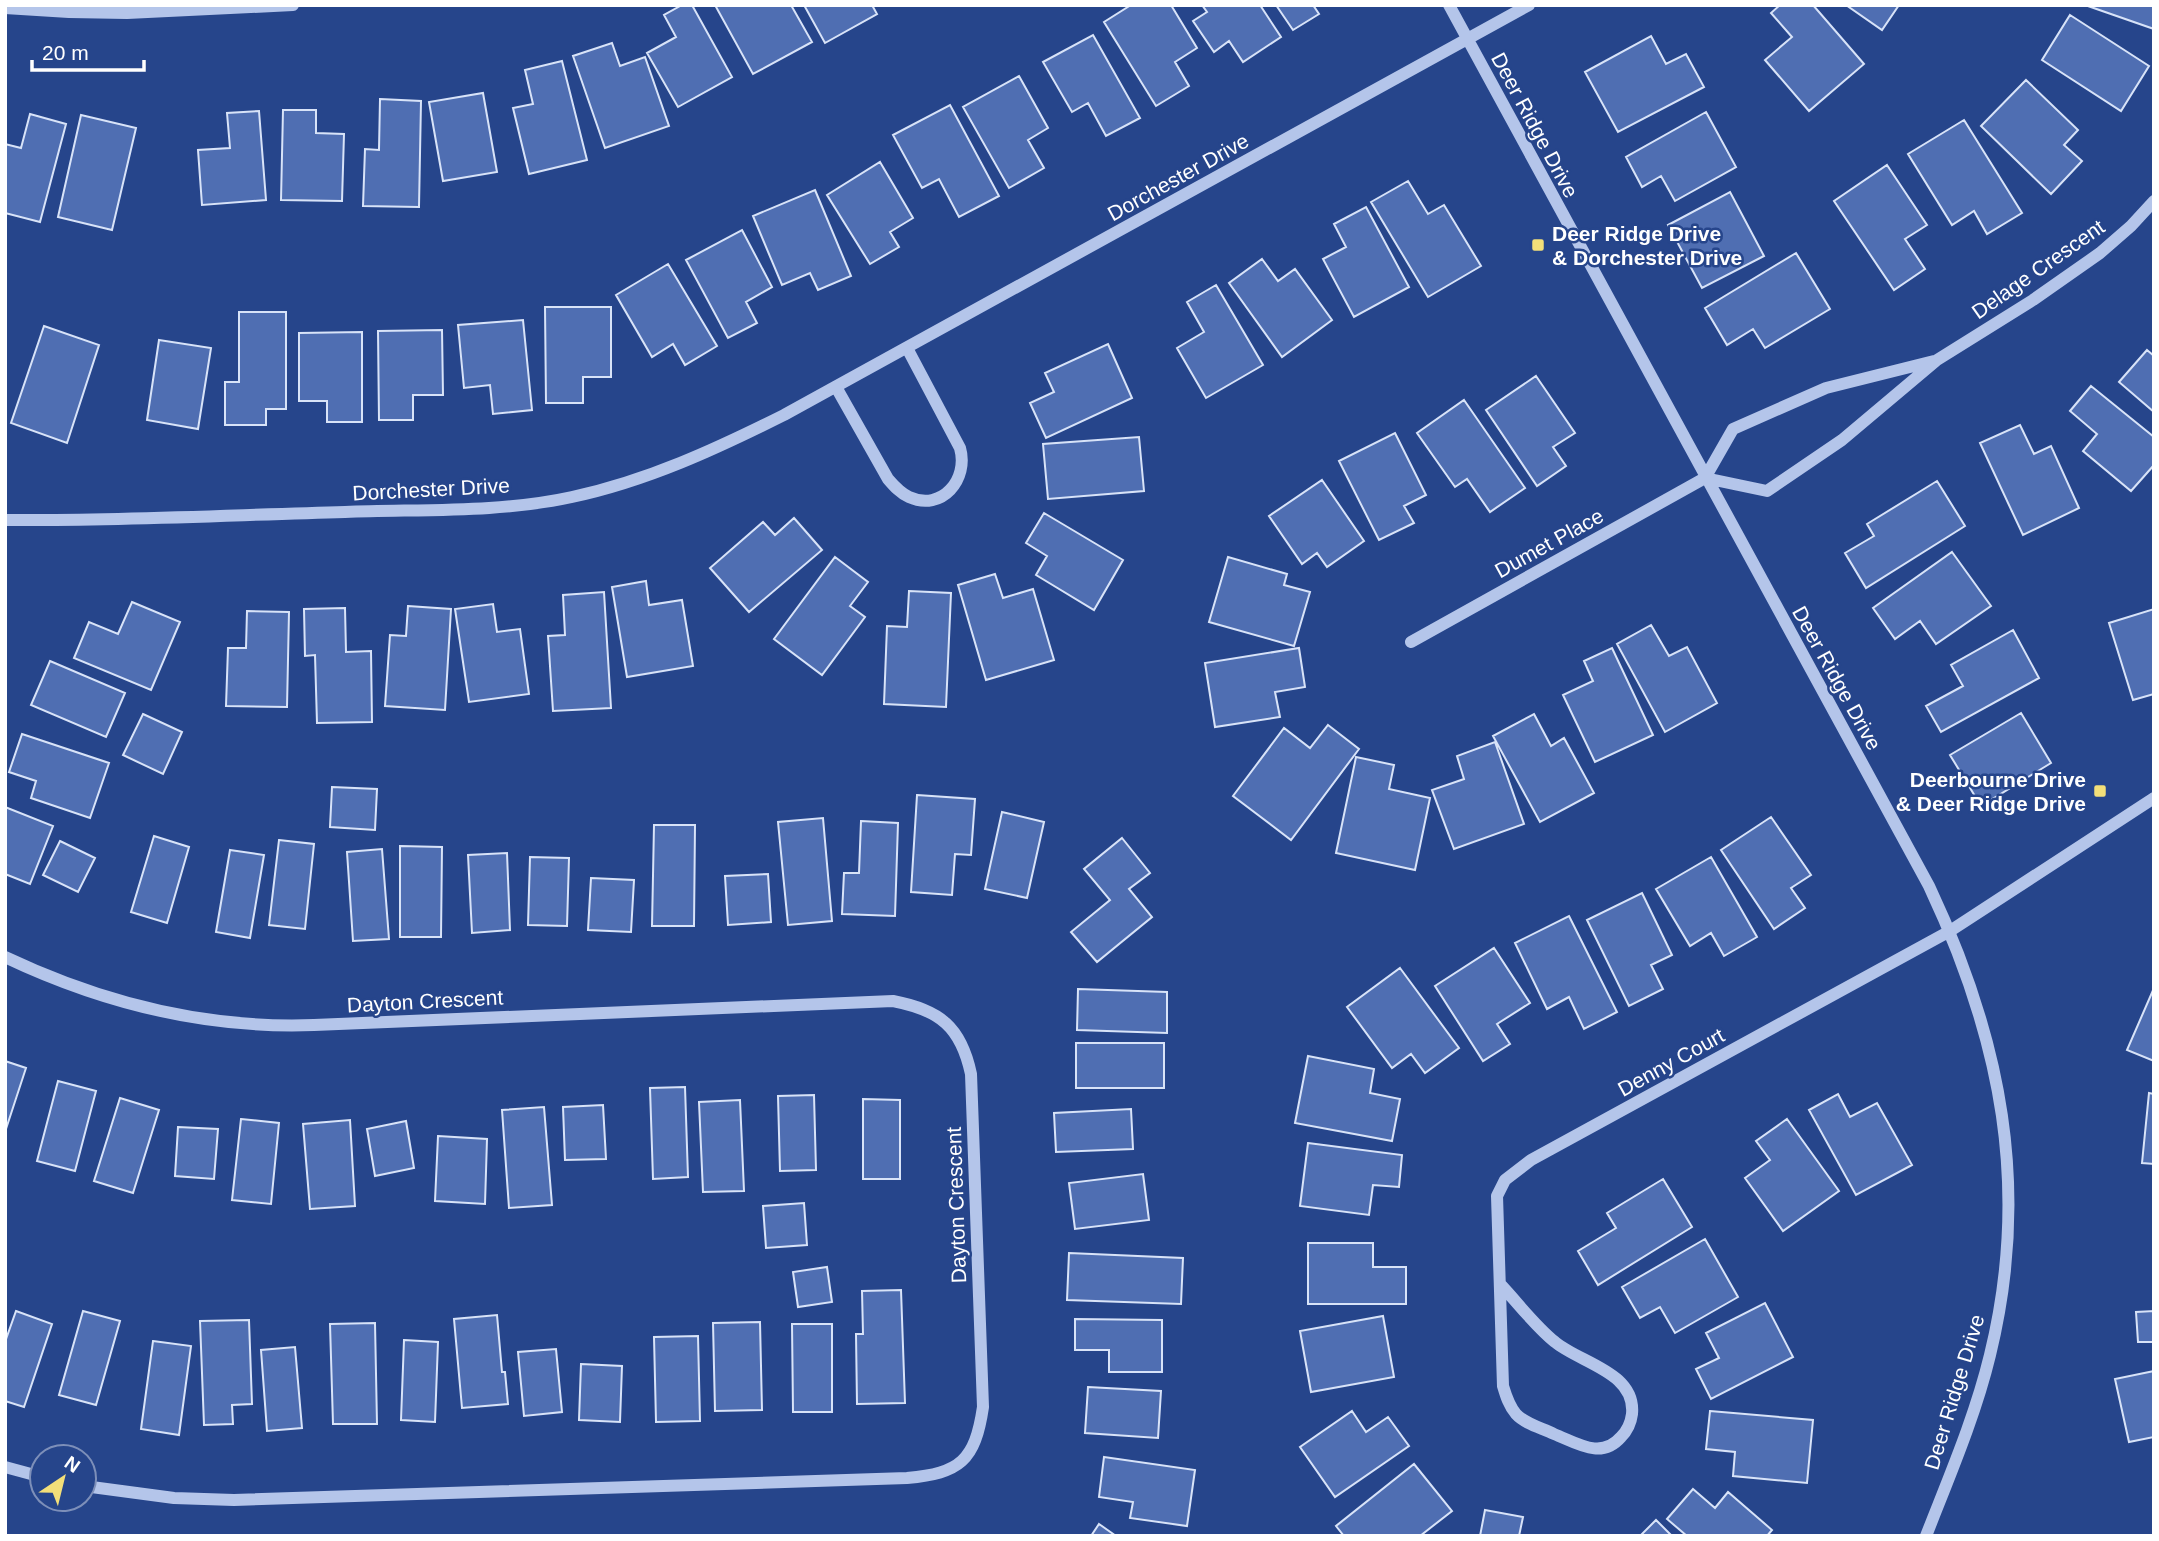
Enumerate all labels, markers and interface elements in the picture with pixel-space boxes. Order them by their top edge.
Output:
scale bar [32,28,144,72]
text: 20 m [42,41,89,64]
street label: Deer Ridge Drive [1487,48,1583,202]
street label: Dorchester Drive [1104,129,1252,225]
street label: Delage Crescent [1967,215,2109,323]
place label: Deer Ridge Drive & Dorchester Drive [1552,222,1742,269]
marker: Deer Ridge Drive & Dorchester Drive [1530,237,1546,253]
street label: Dorchester Drive [352,473,510,505]
street label: Dumet Place [1491,504,1607,582]
street label: Deer Ridge Drive [1788,602,1886,754]
place label: Deerbourne Drive & Deer Ridge Drive [1896,768,2086,815]
marker: Deerbourne Drive & Deer Ridge Drive [2092,783,2108,799]
street label: Dayton Crescent [346,985,504,1017]
street label: Denny Court [1614,1023,1728,1101]
street label: Dayton Crescent [942,1126,970,1284]
street label: Deer Ridge Drive [1919,1312,1989,1472]
north arrow [28,1443,98,1513]
text: N [61,1452,84,1477]

